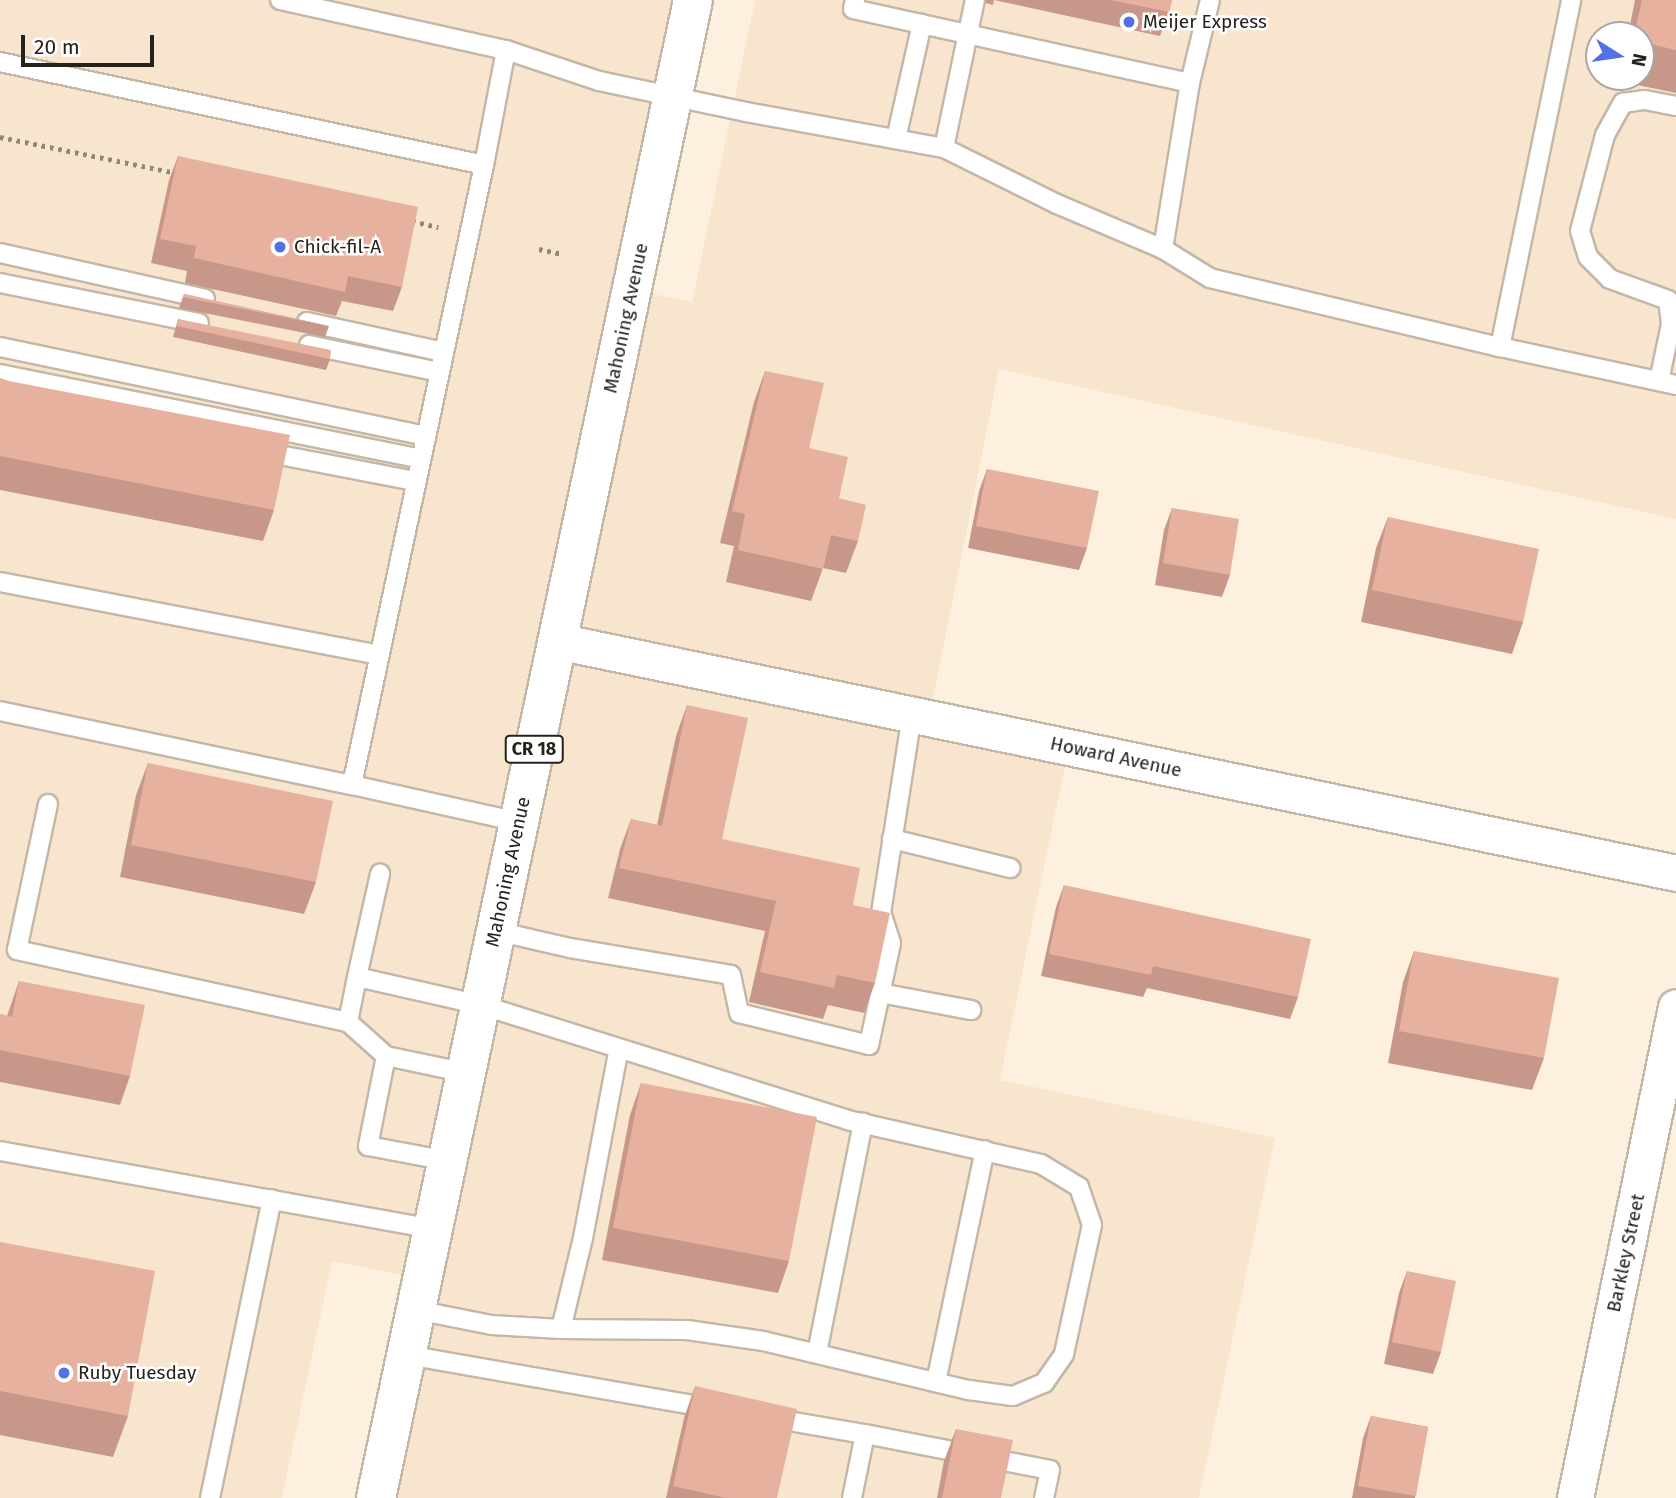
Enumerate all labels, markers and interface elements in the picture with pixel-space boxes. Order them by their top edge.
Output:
place label: Meijer Express [1143,11,1267,33]
marker: Meijer Express [1121,14,1137,30]
scale bar [24,21,158,65]
north arrow [1585,21,1655,91]
text: 20 m [34,34,80,60]
text: N [1627,51,1652,69]
place label: Chick-fil-A [294,236,381,258]
marker: Chick-fil-A [272,239,288,255]
street label: Mahoning Avenue [599,241,653,395]
street label: Howard Avenue [1048,732,1184,782]
road number: CR 18 [504,734,564,764]
street label: Mahoning Avenue [481,795,535,949]
street label: Barkley Street [1602,1192,1650,1314]
place label: Ruby Tuesday [78,1362,196,1384]
marker: Ruby Tuesday [56,1365,72,1381]

